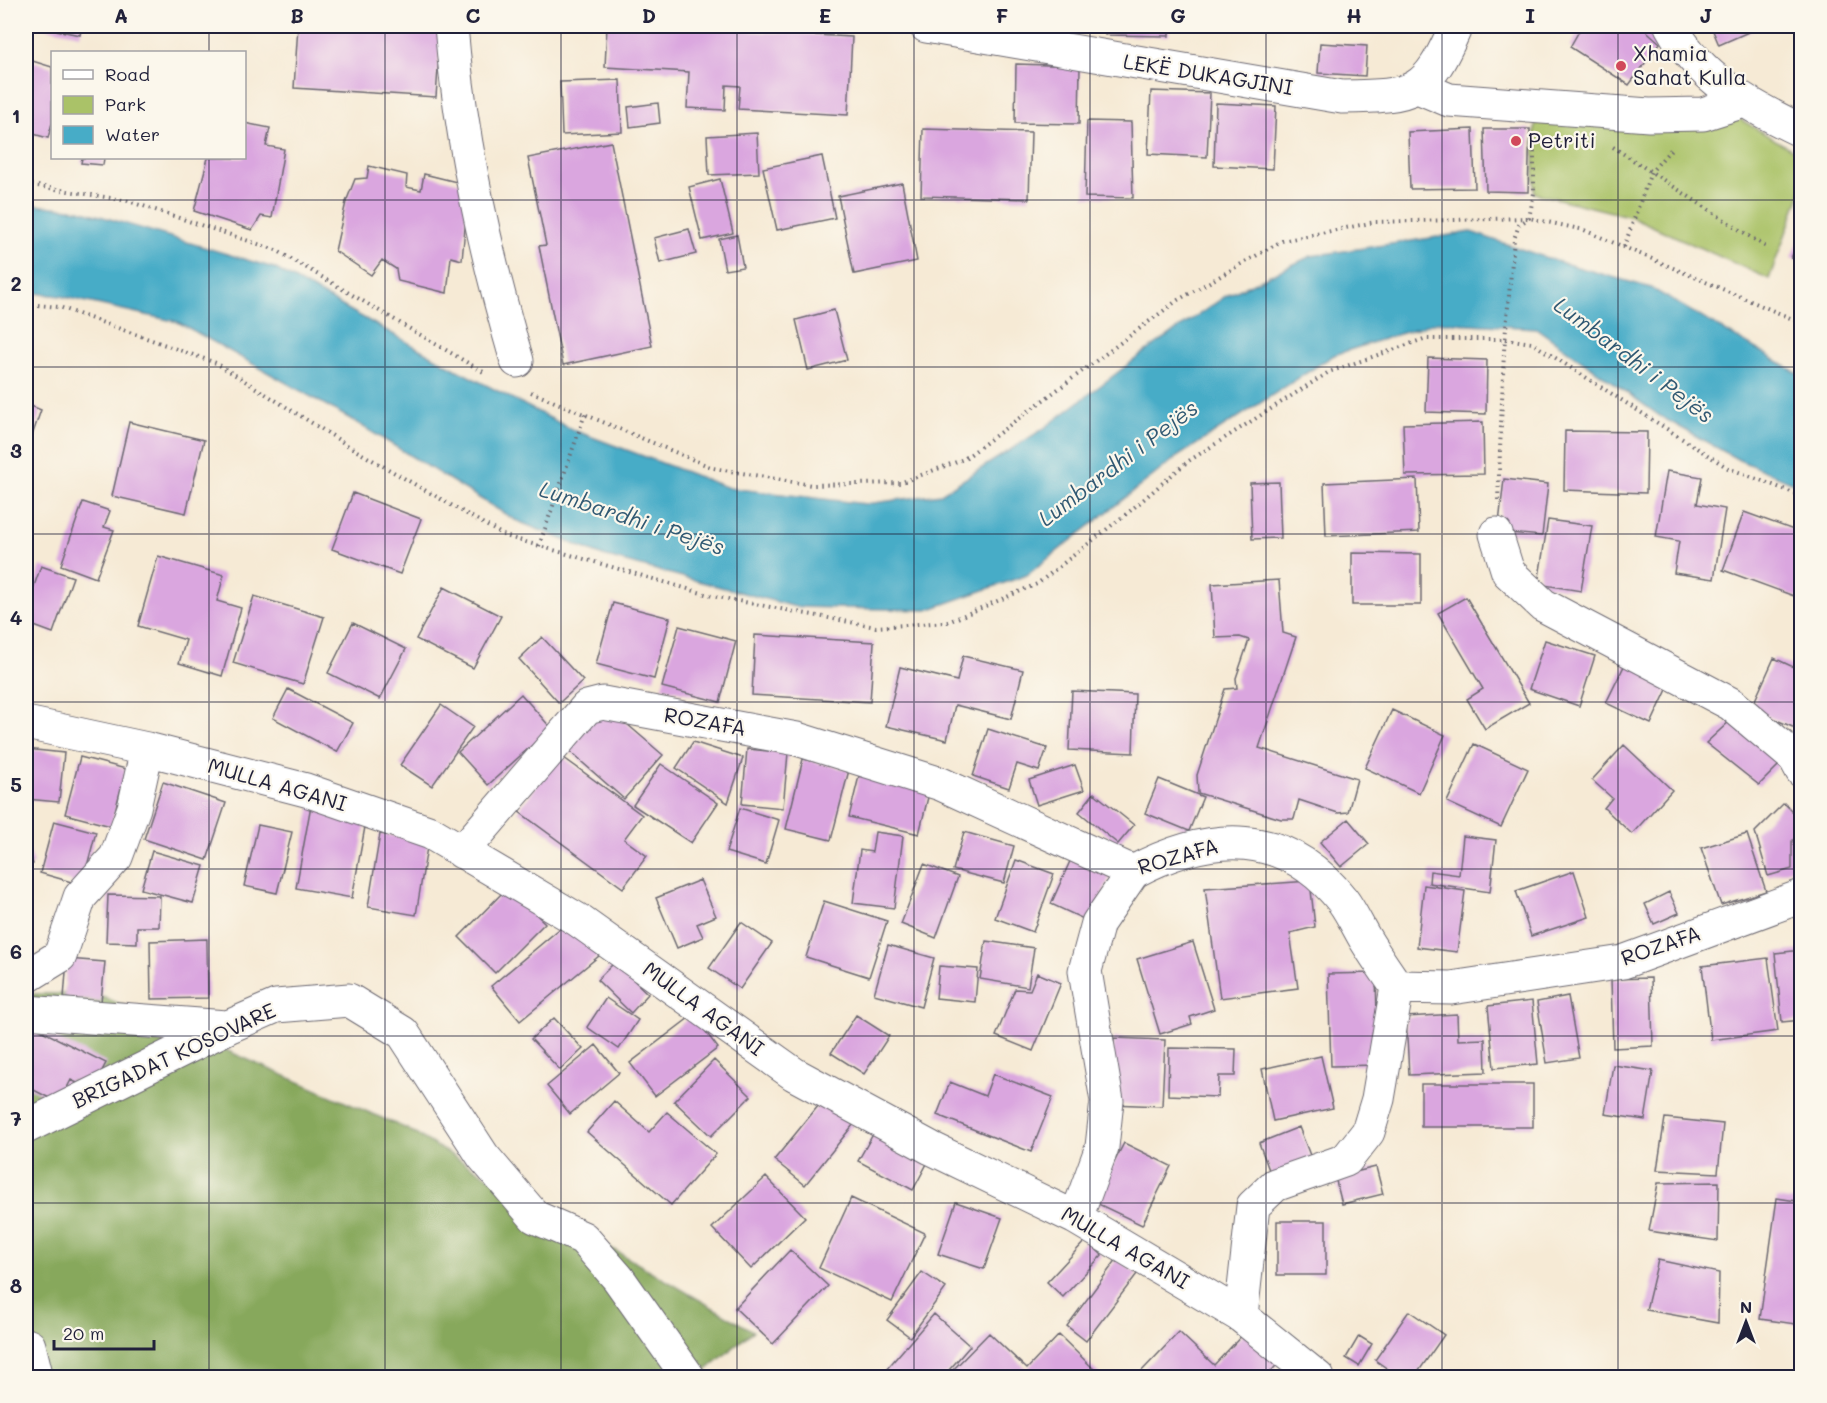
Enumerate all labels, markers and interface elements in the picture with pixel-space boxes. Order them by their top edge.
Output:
text: A [114,2,128,28]
text: B [290,2,304,28]
text: C [466,2,481,28]
text: D [642,2,656,28]
text: E [819,2,831,28]
text: F [996,2,1009,28]
text: G [1170,2,1186,28]
text: H [1346,2,1362,28]
text: I [1525,2,1535,28]
text: J [1699,2,1713,28]
place label: Xhamia Sahat Kulla [1633,39,1747,90]
street label: LEKË DUKAGJINI [1122,47,1295,100]
legend [51,51,246,159]
marker: Xhamia Sahat Kulla [1614,59,1628,73]
text: Road [105,62,150,86]
text: Park [105,92,146,116]
text: 1 [12,102,20,128]
text: Water [105,122,160,146]
place label: Petriti [1528,126,1596,153]
marker: Petriti [1509,134,1523,148]
text: 2 [10,270,22,296]
water label: Lumbardhi i Pejës [1549,290,1720,429]
water label: Lumbardhi i Pejës [1032,393,1203,532]
text: 3 [10,437,22,463]
water label: Lumbardhi i Pejës [536,474,728,561]
text: 4 [10,604,23,630]
street label: ROZAFA [662,700,748,741]
street label: MULLA AGANI [205,751,350,816]
text: 5 [10,771,22,797]
street label: ROZAFA [1134,831,1221,880]
street label: ROZAFA [1617,918,1704,971]
text: 6 [10,938,22,964]
street label: MULLA AGANI [638,955,770,1061]
street label: BRIGADAT KOSOVARE [67,996,279,1114]
text: 7 [10,1105,22,1131]
street label: MULLA AGANI [1057,1199,1195,1294]
text: 8 [10,1272,22,1298]
north arrow [1716,1292,1776,1352]
text: N [1740,1296,1752,1317]
scale bar [54,1313,154,1351]
text: 20 m [63,1321,104,1345]

